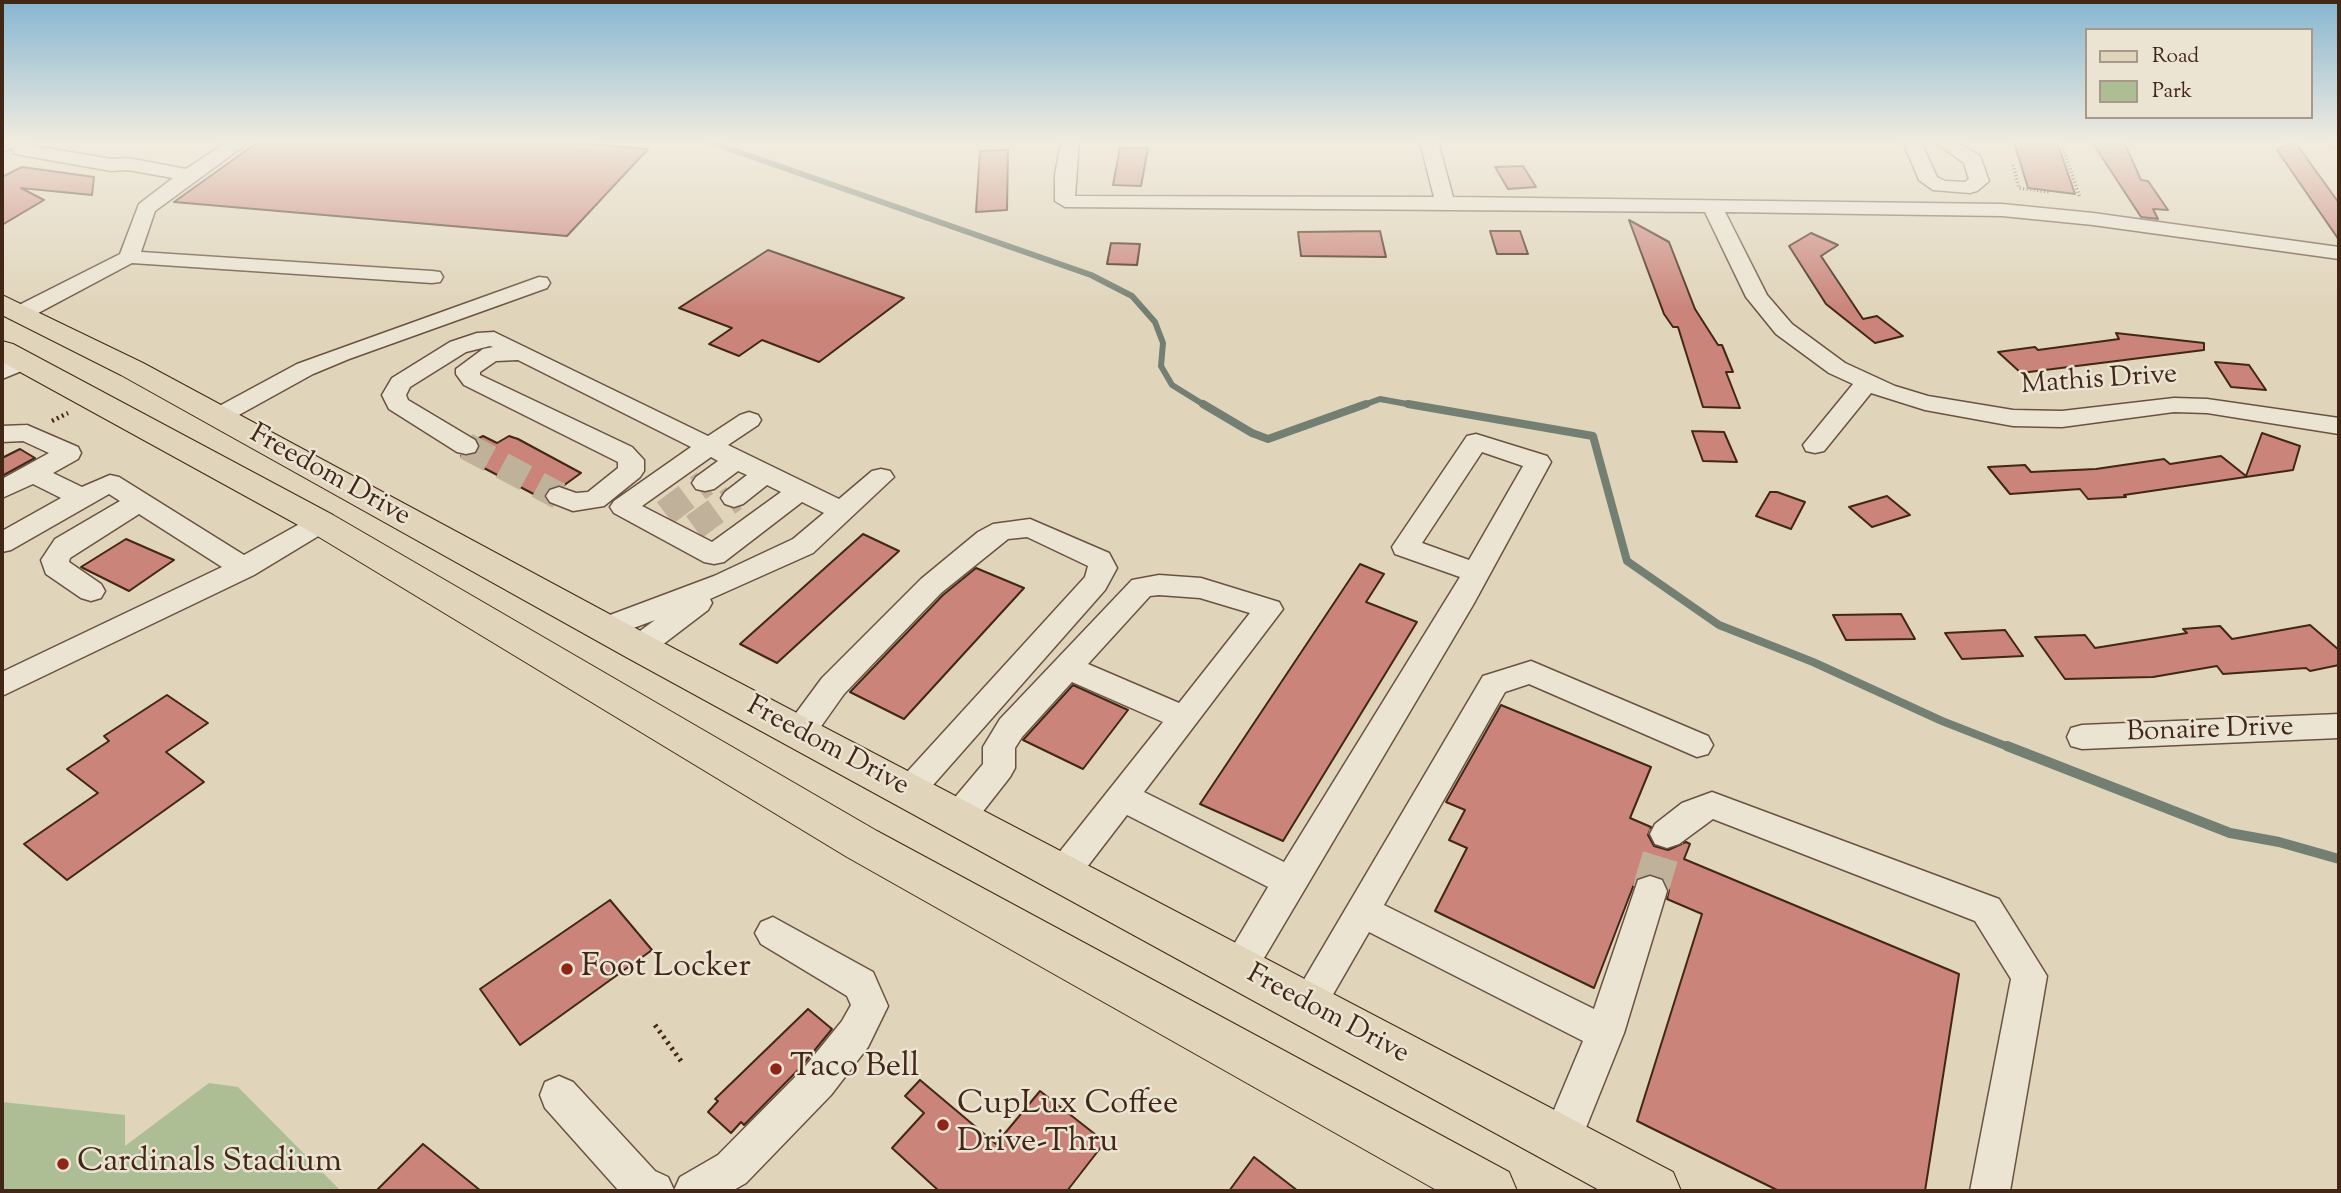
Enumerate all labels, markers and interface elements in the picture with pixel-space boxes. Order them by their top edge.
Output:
legend [2086,28,2313,119]
text: Road [2152,42,2199,72]
text: Park [2152,77,2192,107]
street label: Mathis Drive [2020,360,2178,404]
street label: Freedom Drive [243,419,415,535]
street label: Freedom Drive [740,691,914,805]
street label: Bonaire Drive [2126,712,2294,752]
place label: Foot Locker [581,949,751,989]
street label: Freedom Drive [1240,959,1414,1073]
marker: Foot Locker [559,961,575,977]
place label: Taco Bell [790,1049,919,1089]
marker: Taco Bell [768,1061,784,1077]
place label: CupLux Coffee Drive-Thru [957,1086,1178,1164]
marker: CupLux Coffee Drive-Thru [935,1117,951,1133]
place label: Cardinals Stadium [77,1144,342,1184]
marker: Cardinals Stadium [55,1156,71,1172]

